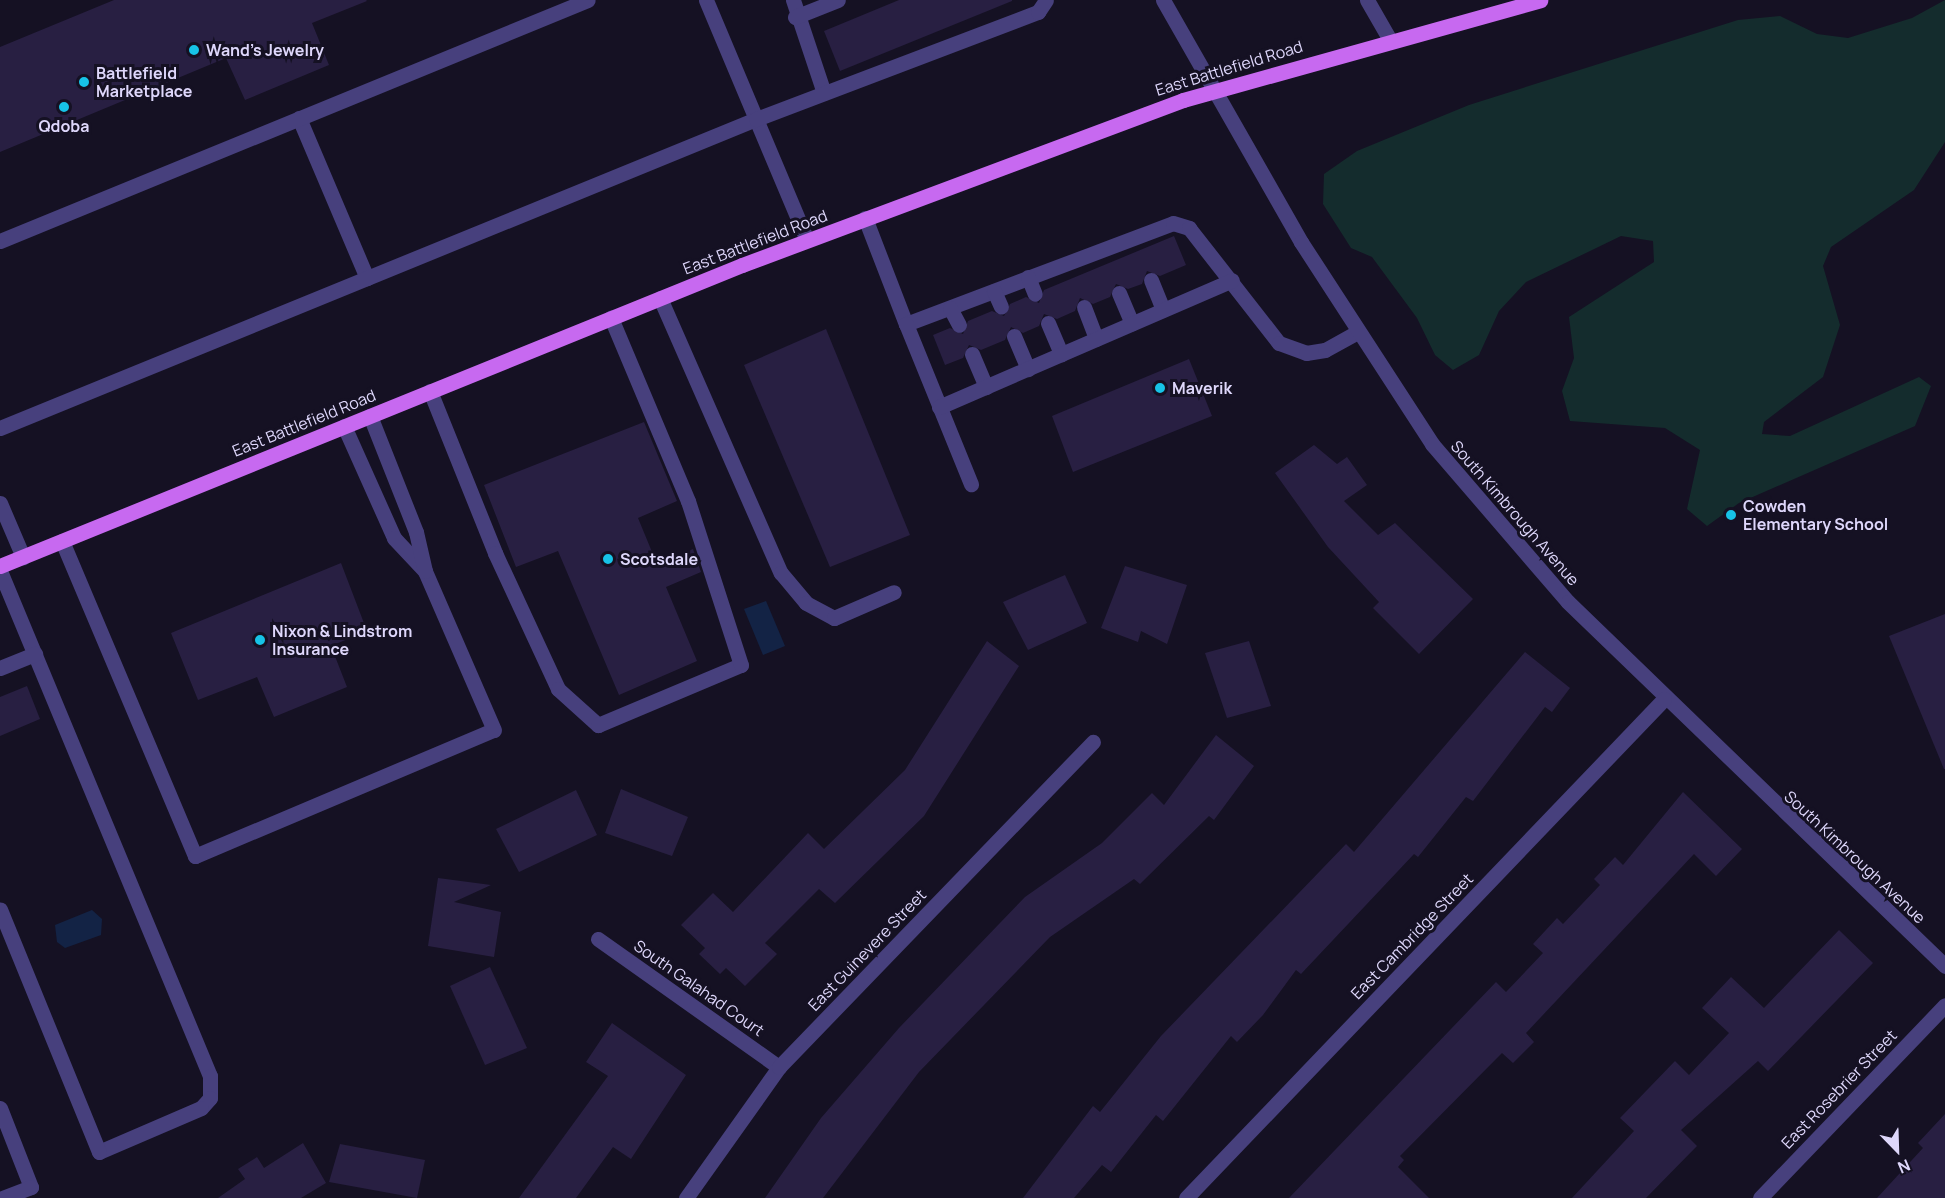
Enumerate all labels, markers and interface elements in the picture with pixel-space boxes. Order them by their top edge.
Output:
street label: East Battlefield Road [1153,36,1305,100]
place label: Wand's Jewelry [206,40,324,60]
marker: Wand's Jewelry [187,43,201,57]
place label: Battlefield Marketplace [96,63,192,101]
marker: Battlefield Marketplace [77,75,91,89]
marker: Qdoba [57,100,71,114]
place label: Qdoba [39,116,89,136]
street label: East Battlefield Road [680,206,830,278]
place label: Maverik [1172,378,1232,398]
marker: Maverik [1153,381,1167,395]
street label: East Battlefield Road [229,385,379,461]
street label: South Kimbrough Avenue [1447,437,1583,589]
place label: Cowden Elementary School [1743,496,1888,534]
marker: Cowden Elementary School [1724,508,1738,522]
place label: Scotsdale [620,549,698,569]
marker: Scotsdale [601,552,615,566]
place label: Nixon & Lindstrom Insurance [272,621,412,659]
marker: Nixon & Lindstrom Insurance [253,633,267,647]
street label: South Kimbrough Avenue [1781,787,1929,927]
street label: East Cambridge Street [1347,869,1477,1003]
street label: East Guinevere Street [804,885,930,1015]
street label: South Galahad Court [630,936,768,1040]
street label: East Rosebrier Street [1777,1026,1901,1152]
north arrow [1867,1120,1927,1180]
text: N [1894,1154,1914,1179]

